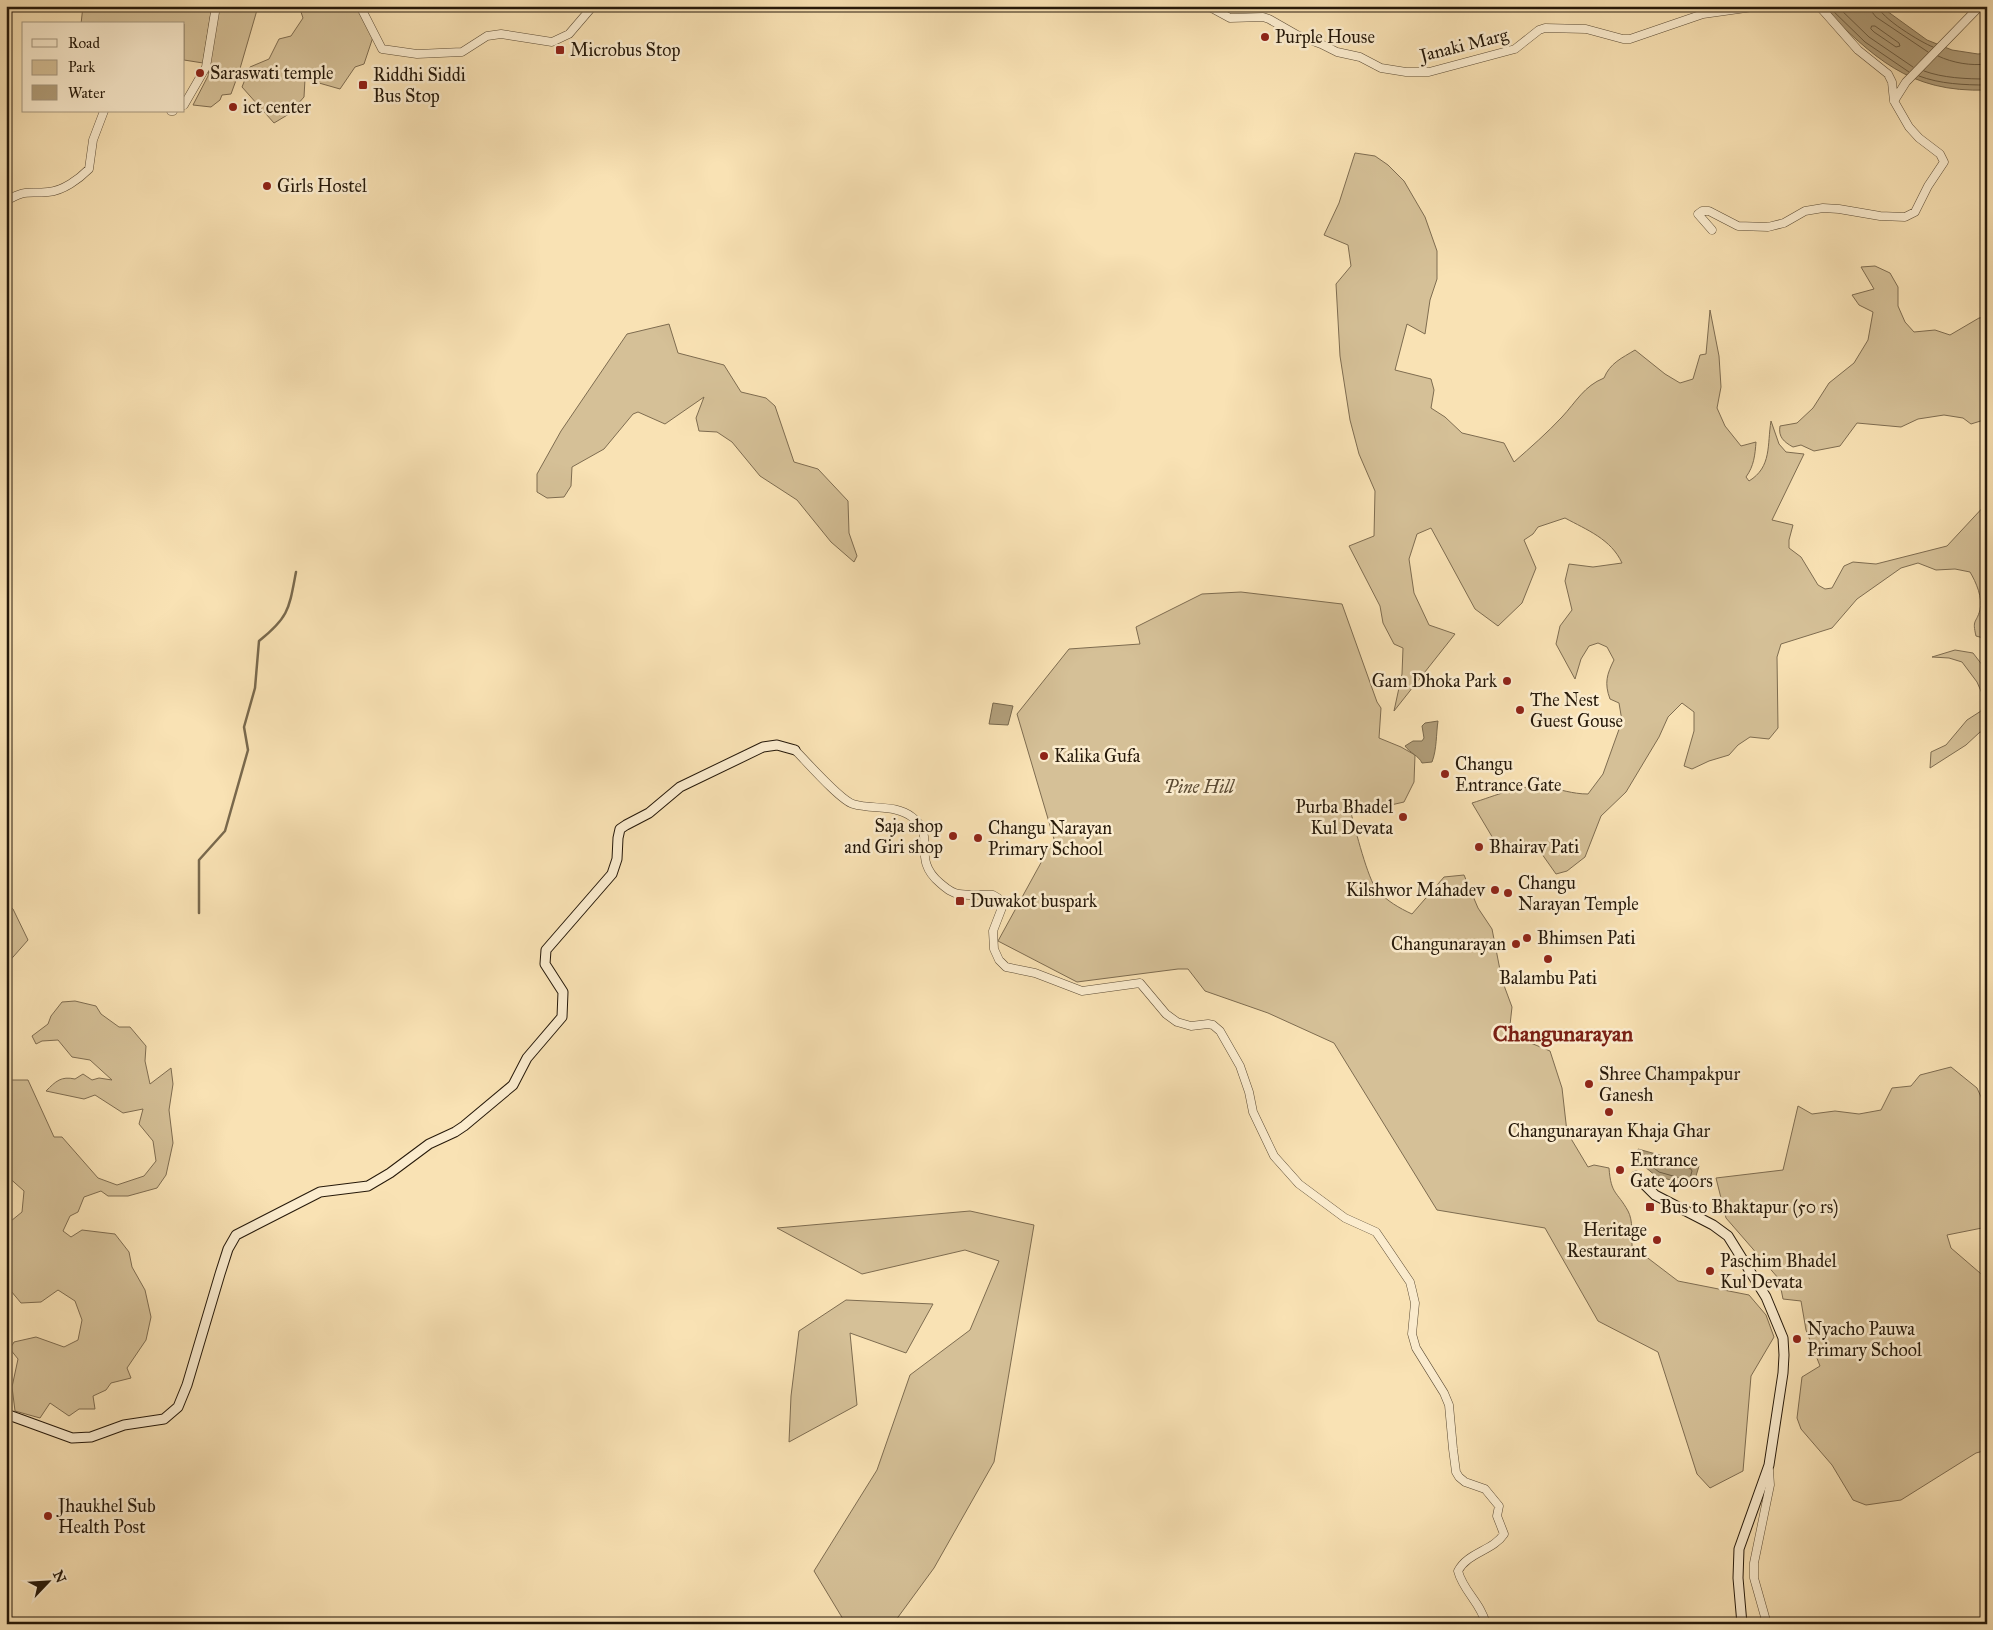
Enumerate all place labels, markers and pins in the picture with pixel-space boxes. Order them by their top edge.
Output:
place label: Purple House [1275,26,1375,48]
marker: Purple House [1259,31,1271,43]
place label: Microbus Stop [570,39,681,61]
marker: Microbus Stop [554,44,566,56]
place label: Saraswati temple [210,62,334,84]
place label: Riddhi Siddi Bus Stop [373,64,466,107]
marker: Saraswati temple [194,67,206,79]
marker: Riddhi Siddi Bus Stop [357,79,369,91]
place label: ict center [243,96,311,118]
marker: ict center [227,101,239,113]
place label: Girls Hostel [277,175,367,197]
marker: Girls Hostel [261,180,273,192]
place label: Gam Dhoka Park [1372,670,1498,692]
marker: Gam Dhoka Park [1501,675,1513,687]
place label: The Nest Guest Gouse [1530,689,1623,732]
marker: The Nest Guest Gouse [1514,704,1526,716]
place label: Kalika Gufa [1054,745,1141,767]
marker: Kalika Gufa [1038,750,1050,762]
place label: Changu Entrance Gate [1455,753,1562,796]
marker: Changu Entrance Gate [1439,768,1451,780]
place label: Purba Bhadel Kul Devata [1295,796,1393,839]
marker: Purba Bhadel Kul Devata [1397,811,1409,823]
place label: Saja shop and Giri shop [844,815,943,858]
place label: Changu Narayan Primary School [988,817,1112,860]
marker: Saja shop and Giri shop [947,830,959,842]
marker: Changu Narayan Primary School [972,832,984,844]
place label: Bhairav Pati [1489,836,1579,858]
marker: Bhairav Pati [1473,841,1485,853]
place label: Changu Narayan Temple [1518,872,1639,915]
place label: Kilshwor Mahadev [1346,879,1486,901]
marker: Kilshwor Mahadev [1489,884,1501,896]
marker: Changu Narayan Temple [1502,887,1514,899]
place label: Duwakot buspark [970,890,1098,912]
marker: Duwakot buspark [954,895,966,907]
place label: Bhimsen Pati [1537,927,1636,949]
marker: Bhimsen Pati [1521,932,1533,944]
place label: Changunarayan [1391,933,1506,956]
marker: Changunarayan [1510,938,1522,950]
marker: Balambu Pati [1542,953,1554,965]
place label: Balambu Pati [1499,967,1597,989]
place label: Shree Champakpur Ganesh [1599,1063,1740,1106]
marker: Shree Champakpur Ganesh [1583,1078,1595,1090]
marker: Changunarayan Khaja Ghar [1603,1106,1615,1118]
place label: Changunarayan Khaja Ghar [1508,1120,1711,1143]
place label: Entrance Gate 400rs [1630,1149,1713,1192]
marker: Entrance Gate 400rs [1614,1164,1626,1176]
place label: Bus to Bhaktapur (50 rs) [1660,1196,1839,1219]
marker: Bus to Bhaktapur (50 rs) [1644,1201,1656,1213]
place label: Heritage Restaurant [1566,1219,1648,1262]
marker: Heritage Restaurant [1651,1234,1663,1246]
place label: Paschim Bhadel Kul Devata [1720,1250,1837,1293]
marker: Paschim Bhadel Kul Devata [1704,1265,1716,1277]
place label: Nyacho Pauwa Primary School [1807,1318,1922,1361]
marker: Nyacho Pauwa Primary School [1791,1333,1803,1345]
place label: Jhaukhel Sub Health Post [56,1495,156,1538]
marker: Jhaukhel Sub Health Post [42,1510,54,1522]

